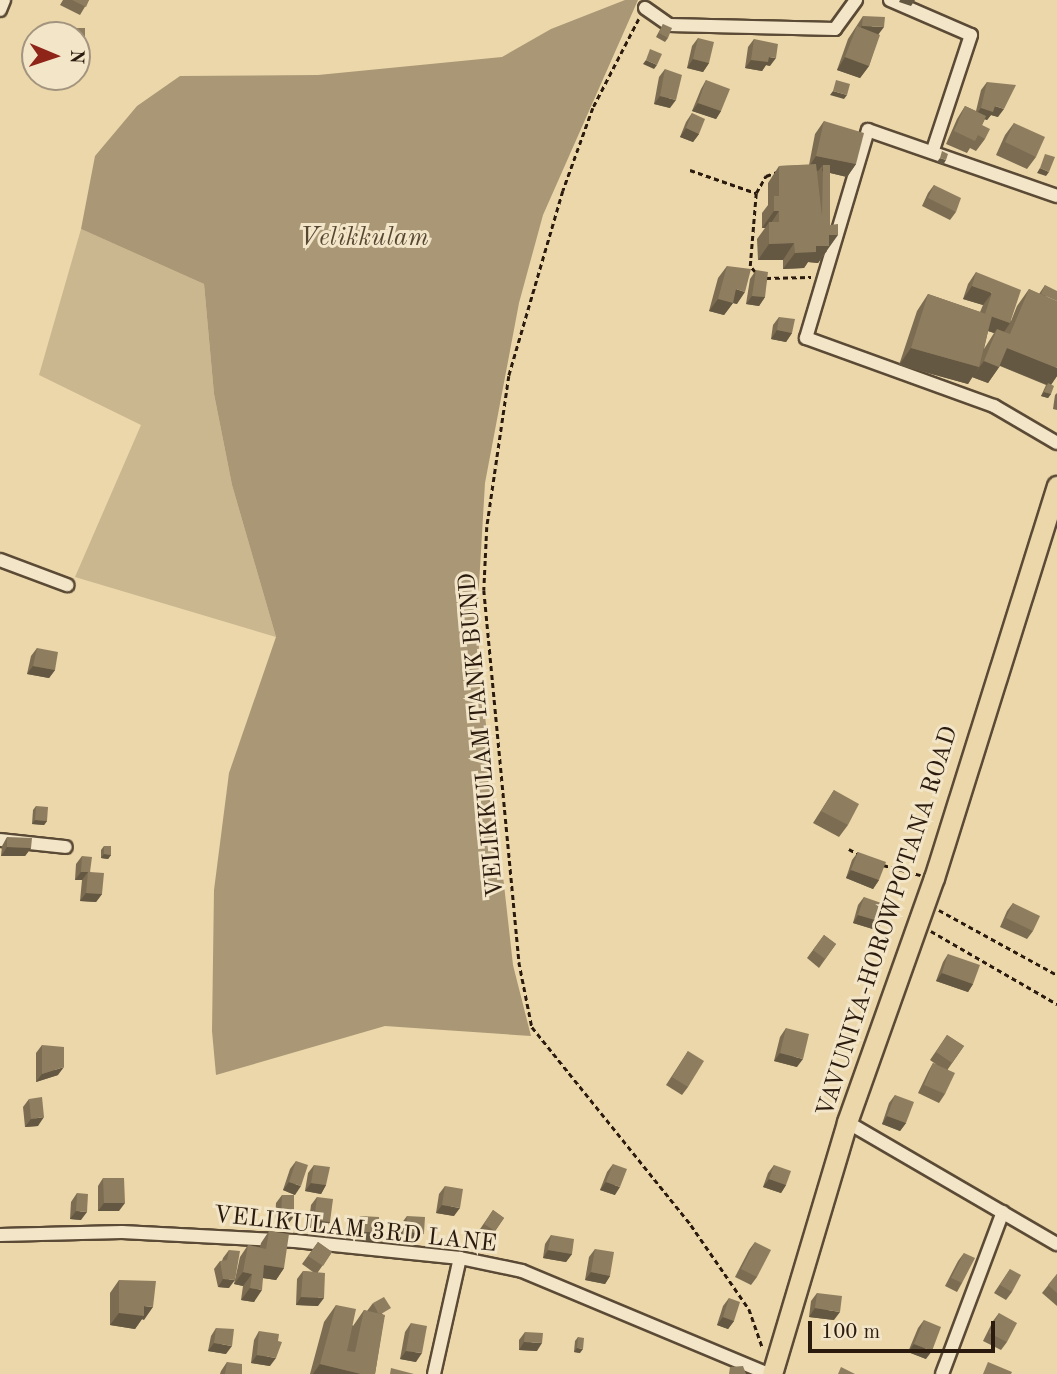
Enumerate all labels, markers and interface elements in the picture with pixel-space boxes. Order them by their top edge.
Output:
north arrow [21,21,91,91]
text: N [66,49,85,64]
water label: Velikkulam [299,223,429,255]
street label: VELIKKULAM TANK BUND [454,572,512,898]
street label: VAVUNIYA-HOROWPOTANA ROAD [812,723,966,1121]
street label: VELIKULAM 3RD LANE [212,1202,498,1260]
scale bar [812,1308,999,1352]
text: 100 m [821,1322,880,1343]

